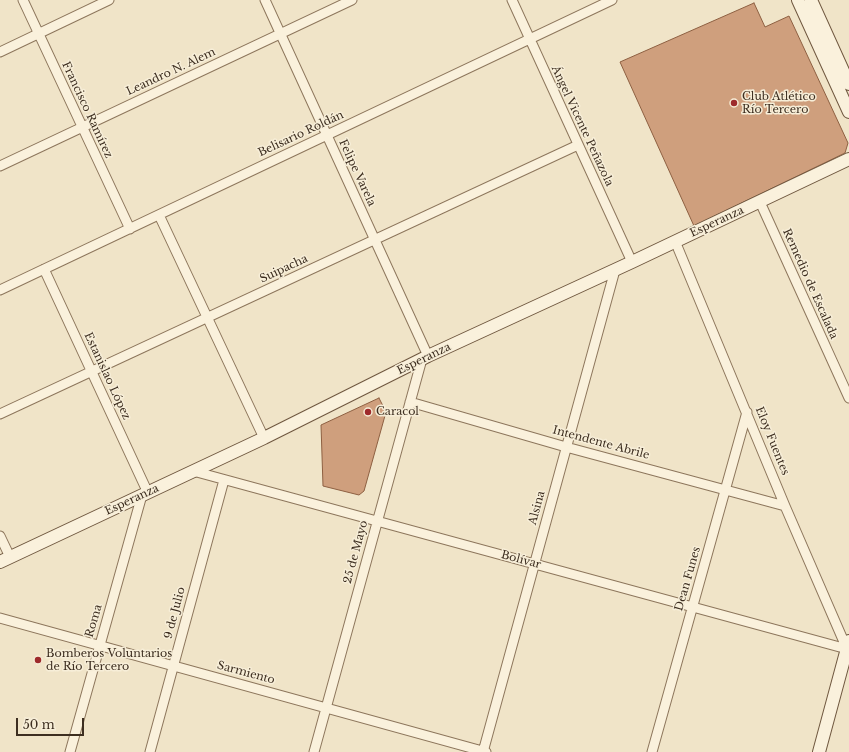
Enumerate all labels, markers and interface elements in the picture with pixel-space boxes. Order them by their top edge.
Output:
street label: Leandro N. Alem [124,46,218,98]
street label: Francisco Ramírez [59,60,115,160]
street label: Ángel Vicente Peñazola [548,64,616,188]
place label: Club Atlético Río Tercero [742,90,816,116]
marker: Club Atlético Río Tercero [729,98,739,108]
street label: Belisario Roldán [256,108,346,160]
street label: Felipe Varela [336,137,378,209]
street label: Esperanza [688,204,746,240]
street label: Remedio de Escalada [780,227,840,341]
street label: Suipacha [258,252,310,286]
street label: Estanislao López [81,330,133,422]
street label: Esperanza [395,340,453,378]
place label: Caracol [376,405,419,419]
street label: Eloy Fuentes [752,405,792,477]
marker: Caracol [363,407,373,417]
street label: Intendente Abrile [551,424,651,462]
street label: Esperanza [103,482,161,518]
street label: Alsina [526,490,548,526]
street label: 25 de Mayo [341,519,371,585]
street label: Dean Funes [672,545,704,613]
street label: Bolívar [500,548,542,572]
street label: 9 de Julio [162,586,188,640]
street label: Roma [83,603,105,639]
place label: Bomberos Voluntarios de Río Tercero [46,647,172,673]
marker: Bomberos Voluntarios de Río Tercero [33,655,43,665]
street label: Sarmiento [216,659,276,687]
scale bar [18,710,86,736]
text: 50 m [23,717,55,732]

